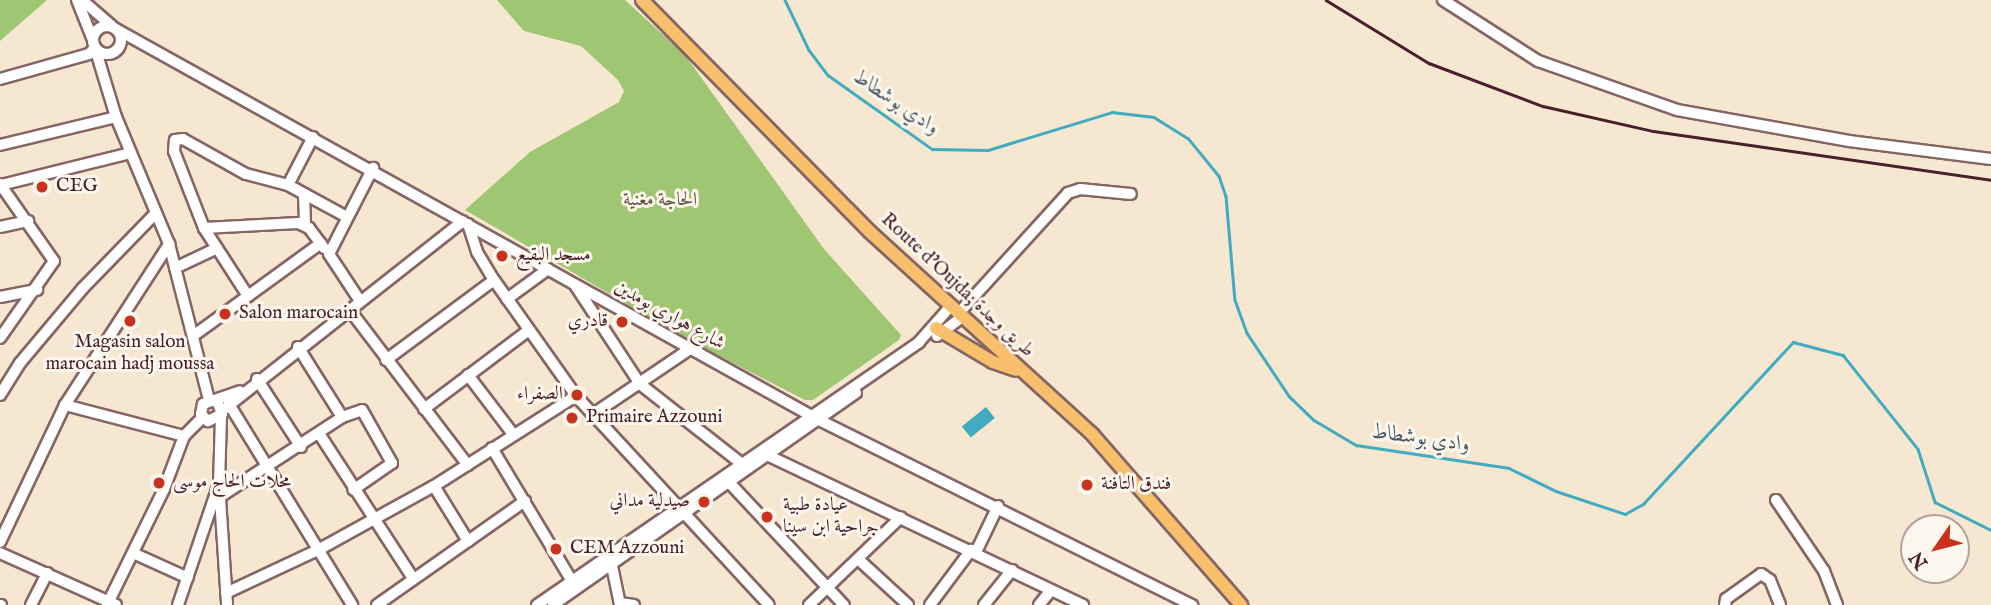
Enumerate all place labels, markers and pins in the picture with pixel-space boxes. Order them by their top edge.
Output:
place label: CEG [56,176,98,198]
marker: CEG [34,179,50,195]
place label: مسجد البقيع [516,245,591,267]
marker: مسجد البقيع [494,248,510,264]
place label: Salon marocain [239,303,358,325]
marker: Salon marocain [217,306,233,322]
place label: قادري [567,311,608,333]
marker: Magasin salon marocain hadj moussa [122,313,138,329]
marker: قادري [614,314,630,330]
place label: Magasin salon marocain hadj moussa [45,332,215,376]
place label: الصفراء [517,384,563,406]
marker: الصفراء [569,387,585,403]
place label: Primaire Azzouni [586,407,723,429]
marker: Primaire Azzouni [564,410,580,426]
place label: محلات الحاج موسى [173,472,291,494]
place label: فندق التافنة [1101,474,1171,496]
marker: محلات الحاج موسى [151,475,167,491]
marker: فندق التافنة [1079,477,1095,493]
place label: صيدلية مداني [609,491,690,513]
marker: صيدلية مداني [696,494,712,510]
place label: عيادة طبية جراحية ابن سينا [783,495,879,539]
marker: عيادة طبية جراحية ابن سينا [757,507,777,527]
place label: CEM Azzouni [570,538,684,560]
marker: CEM Azzouni [548,541,564,557]

